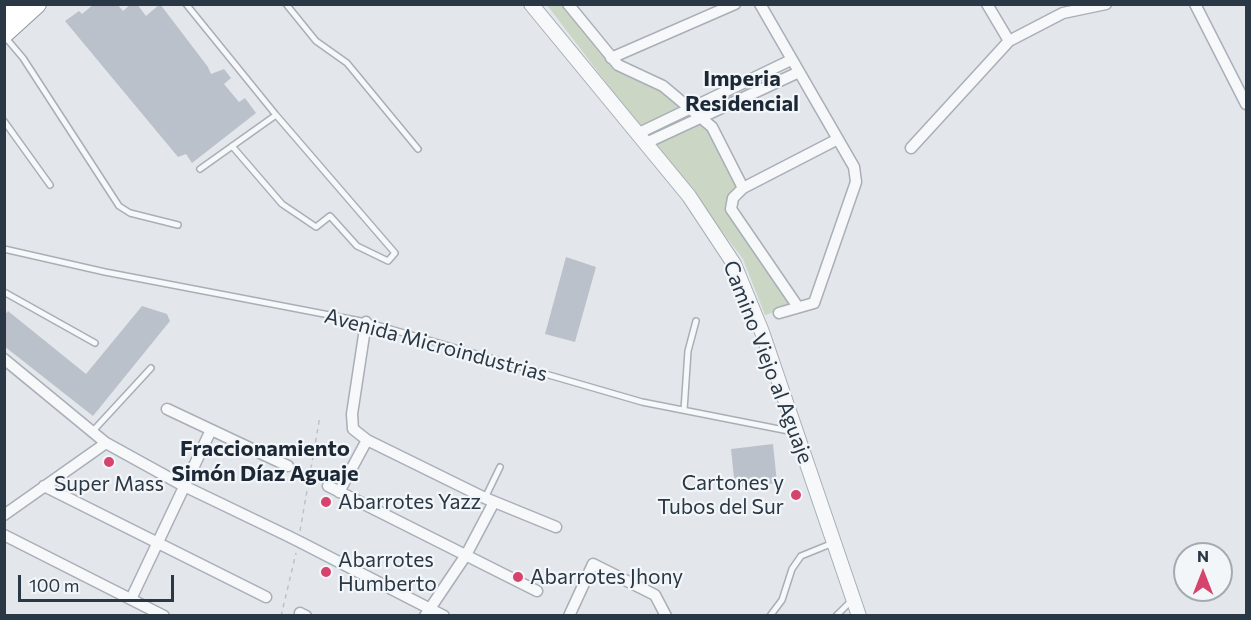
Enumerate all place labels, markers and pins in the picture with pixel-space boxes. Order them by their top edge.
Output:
marker: Super Mass [102,455,116,469]
place label: Cartones y Tubos del Sur [657,470,784,520]
place label: Super Mass [54,471,164,497]
marker: Cartones y Tubos del Sur [789,488,803,502]
place label: Abarrotes Yazz [338,489,481,515]
marker: Abarrotes Yazz [319,495,333,509]
place label: Abarrotes Humberto [338,547,437,597]
place label: Abarrotes Jhony [530,564,683,590]
marker: Abarrotes Humberto [319,565,333,579]
marker: Abarrotes Jhony [511,570,525,584]

